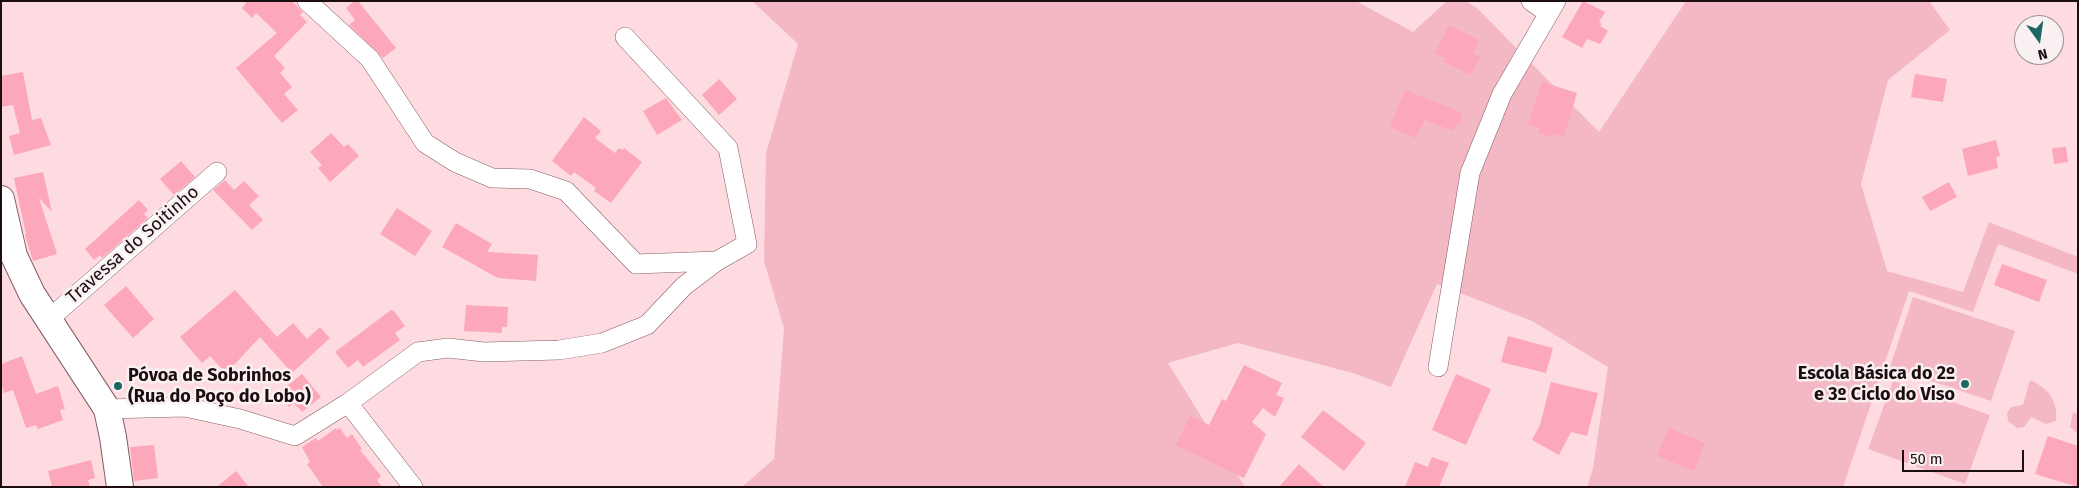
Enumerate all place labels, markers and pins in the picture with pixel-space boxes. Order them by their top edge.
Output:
place label: Escola Básica do 2º e 3º Ciclo do Viso [1798,363,1955,406]
place label: Póvoa de Sobrinhos (Rua do Poço do Lobo) [128,365,311,408]
marker: Escola Básica do 2º e 3º Ciclo do Viso [1959,378,1971,390]
marker: Póvoa de Sobrinhos (Rua do Poço do Lobo) [112,380,124,392]

